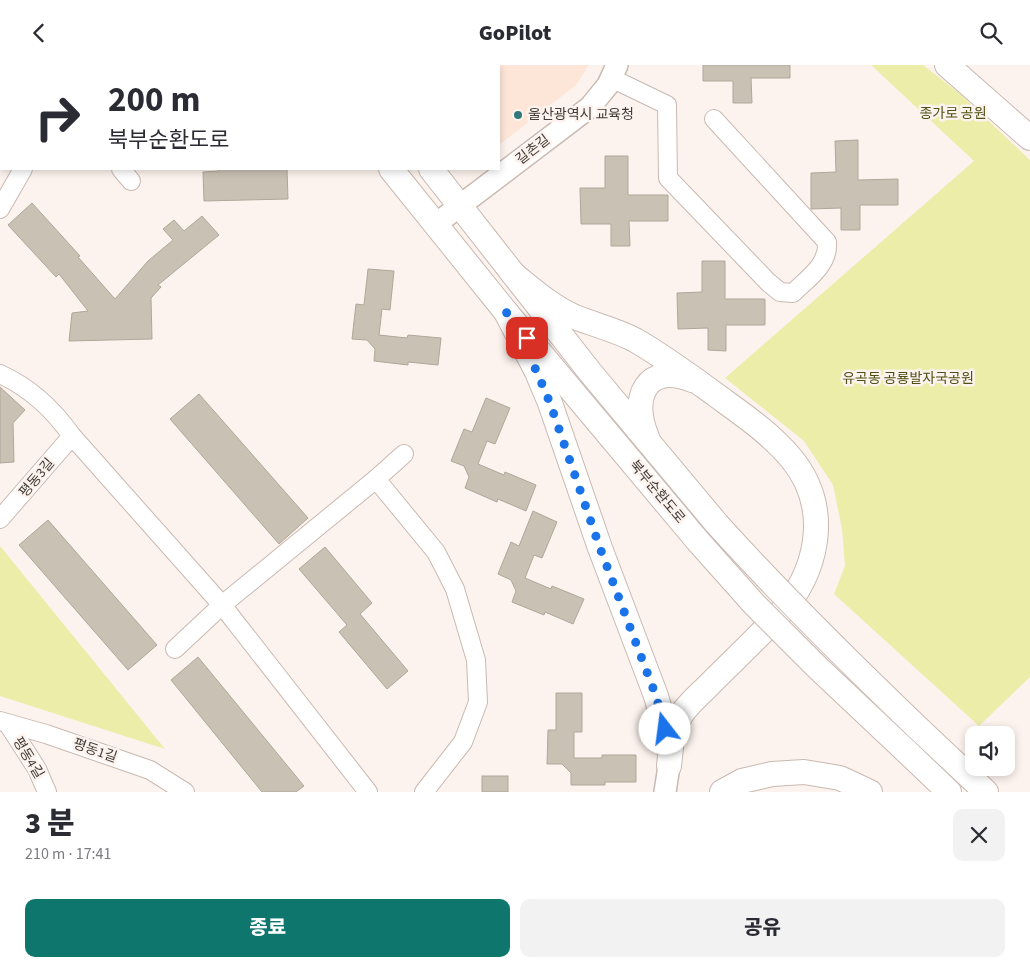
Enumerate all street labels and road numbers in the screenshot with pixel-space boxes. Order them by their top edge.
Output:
street label: 길촌길 [512,130,554,170]
street label: 평동3길 [15,454,59,502]
street label: 북부순환도로 [625,456,690,528]
street label: 평동4길 [8,733,48,783]
street label: 평동1길 [70,734,120,768]

